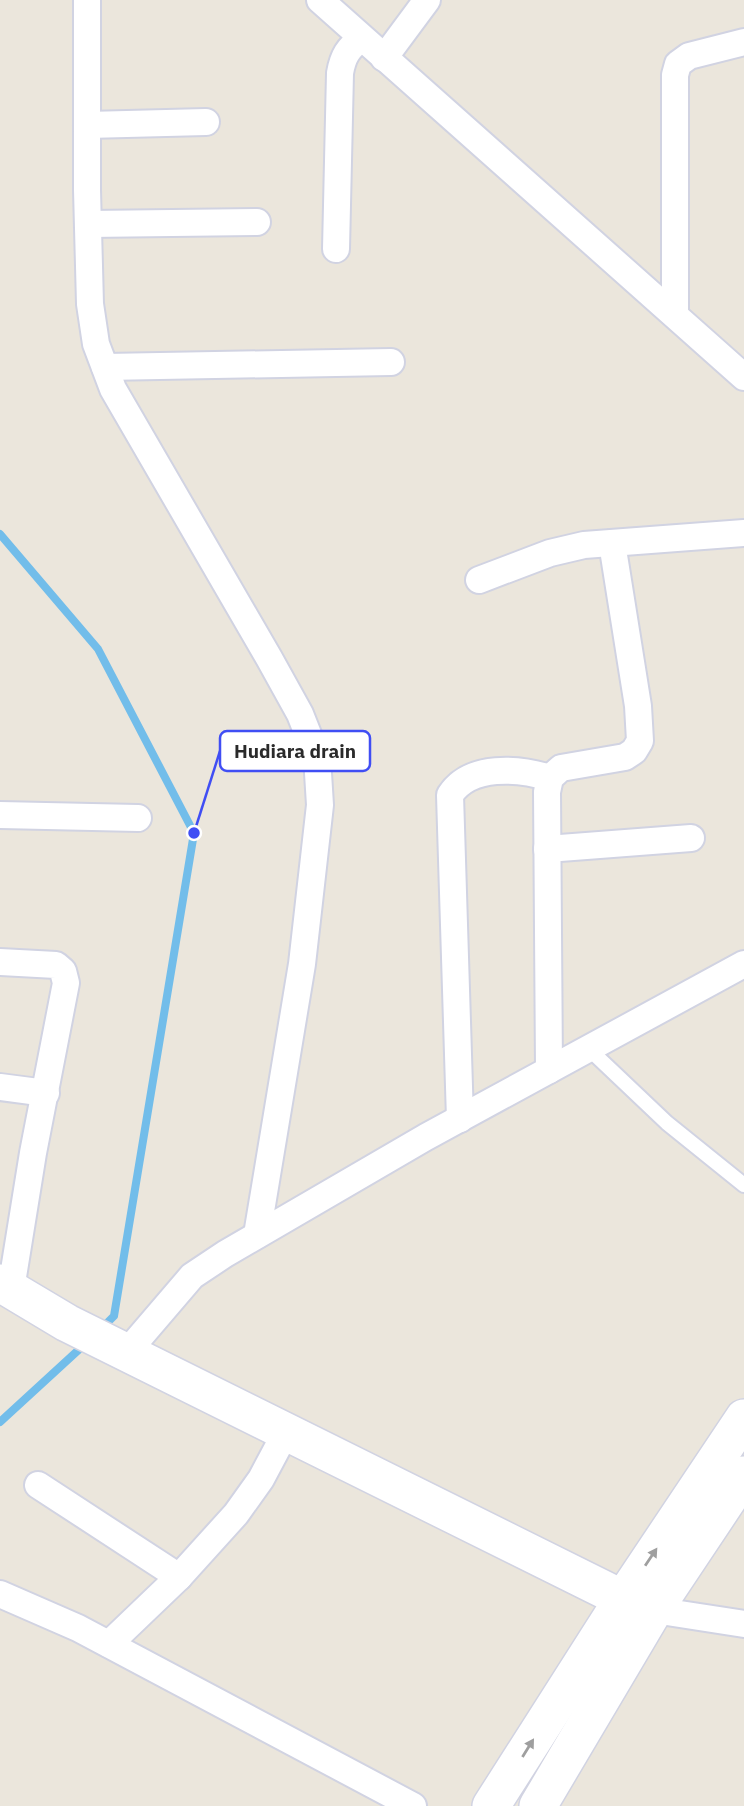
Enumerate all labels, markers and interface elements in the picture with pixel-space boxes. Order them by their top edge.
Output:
callout: Hudiara drain [220,731,370,771]
text: Hudiara drain [234,739,356,763]
one-way arrow [644,1548,658,1566]
one-way arrow [521,1739,534,1758]

